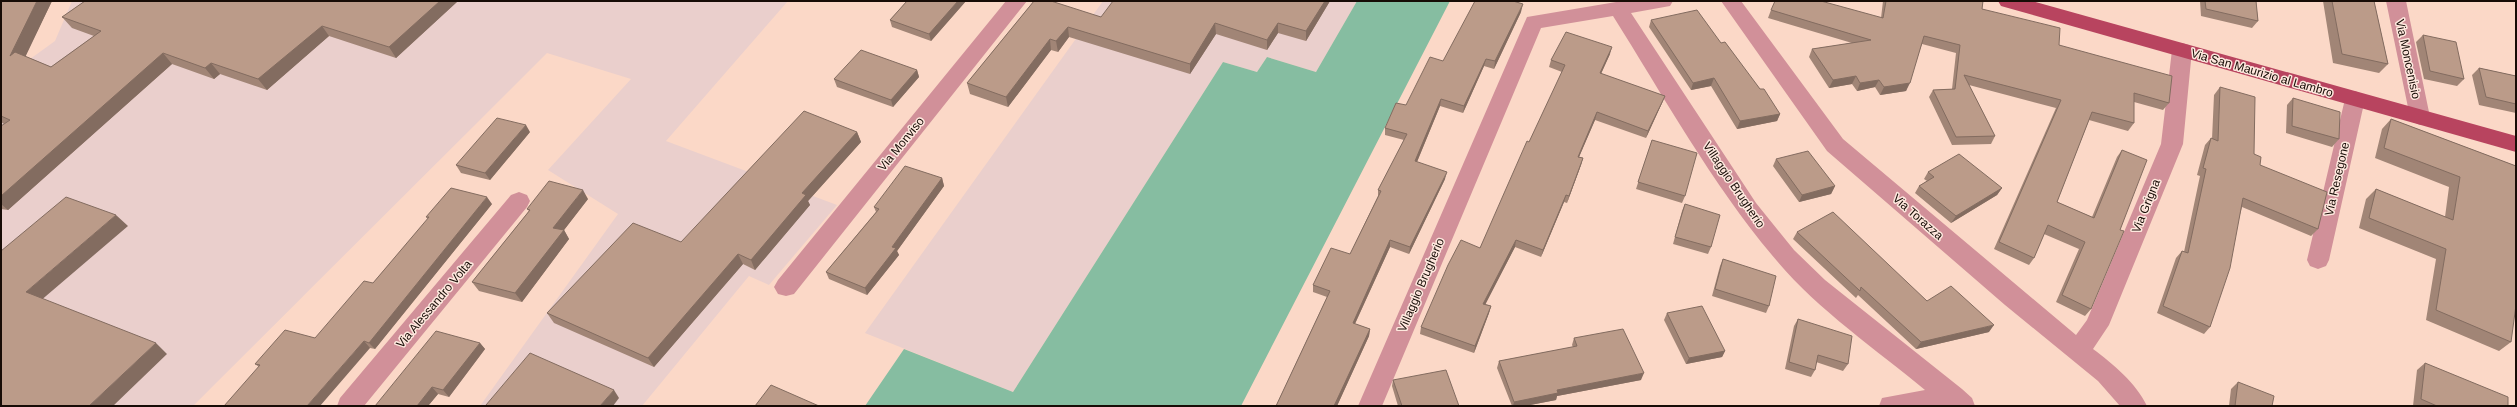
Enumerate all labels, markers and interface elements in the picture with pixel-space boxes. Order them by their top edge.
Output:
street label: Via Moncenisio [2393,18,2423,100]
street label: Via San Maurizio al Lambro [2189,46,2335,100]
street label: Via Monviso [875,114,927,174]
street label: Villaggio Brugherio [1700,139,1768,231]
street label: Via Resegone [2322,140,2352,217]
street label: Via Grigna [2129,177,2163,235]
street label: Via Torazza [1890,191,1946,243]
street label: Villaggio Brugherio [1395,236,1447,334]
street label: Via Alessandro Volta [393,257,475,351]

